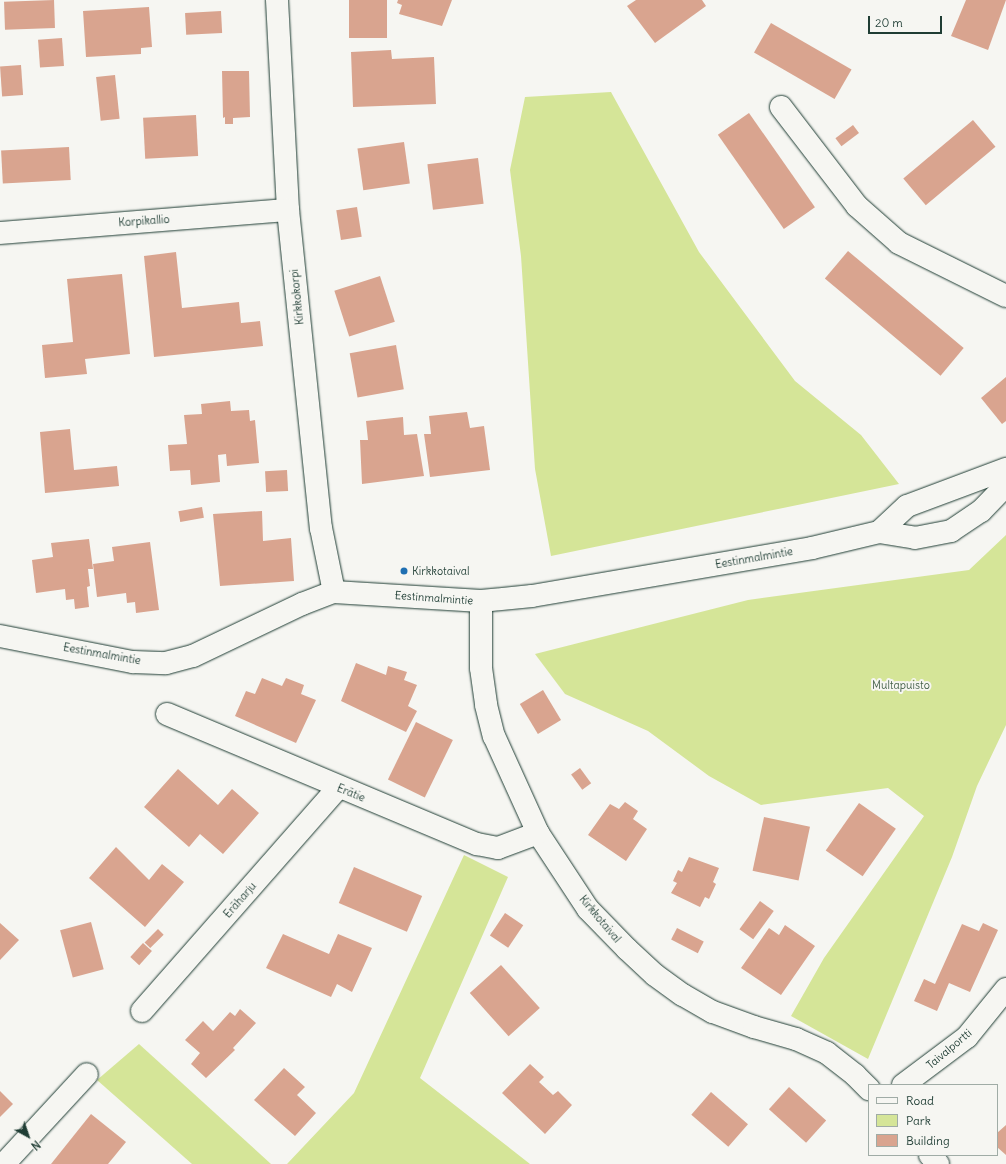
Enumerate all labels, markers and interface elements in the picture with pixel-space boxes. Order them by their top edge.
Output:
scale bar [870,8,944,34]
text: 20 m [875,15,903,30]
street label: Korpikallio [118,213,170,229]
street label: Kirkkokorpi [288,268,306,326]
street label: Eestinmalmintie [714,545,794,571]
place label: Kirkkotaival [412,564,469,578]
marker: Kirkkotaival [399,566,409,576]
street label: Eestinmalmintie [394,589,474,607]
street label: Eestinmalmintie [62,641,142,667]
park label: Multapuisto [872,678,930,692]
street label: Erätie [335,781,367,805]
street label: Eräharju [221,879,259,921]
street label: Kirkkotaival [576,893,624,945]
street label: Taivalportti [924,1026,974,1072]
legend [868,1084,998,1156]
text: Road [906,1093,934,1108]
text: Park [906,1113,931,1128]
north arrow [8,1116,48,1156]
text: Building [906,1133,950,1148]
text: N [28,1137,43,1153]

